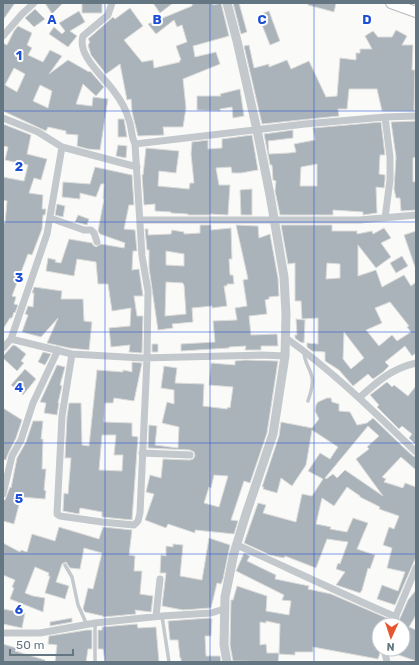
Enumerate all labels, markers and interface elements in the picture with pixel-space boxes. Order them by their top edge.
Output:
text: A [47,12,57,27]
text: B [152,12,162,27]
text: C [257,12,267,27]
text: D [362,12,372,27]
text: 1 [16,48,22,63]
text: 2 [15,159,23,174]
text: 3 [15,270,24,285]
text: 4 [15,380,24,395]
text: 5 [15,491,23,506]
text: 6 [15,602,24,617]
north arrow [371,617,411,657]
scale bar [10,631,73,657]
text: 50 m [16,638,44,652]
text: N [386,640,395,653]

